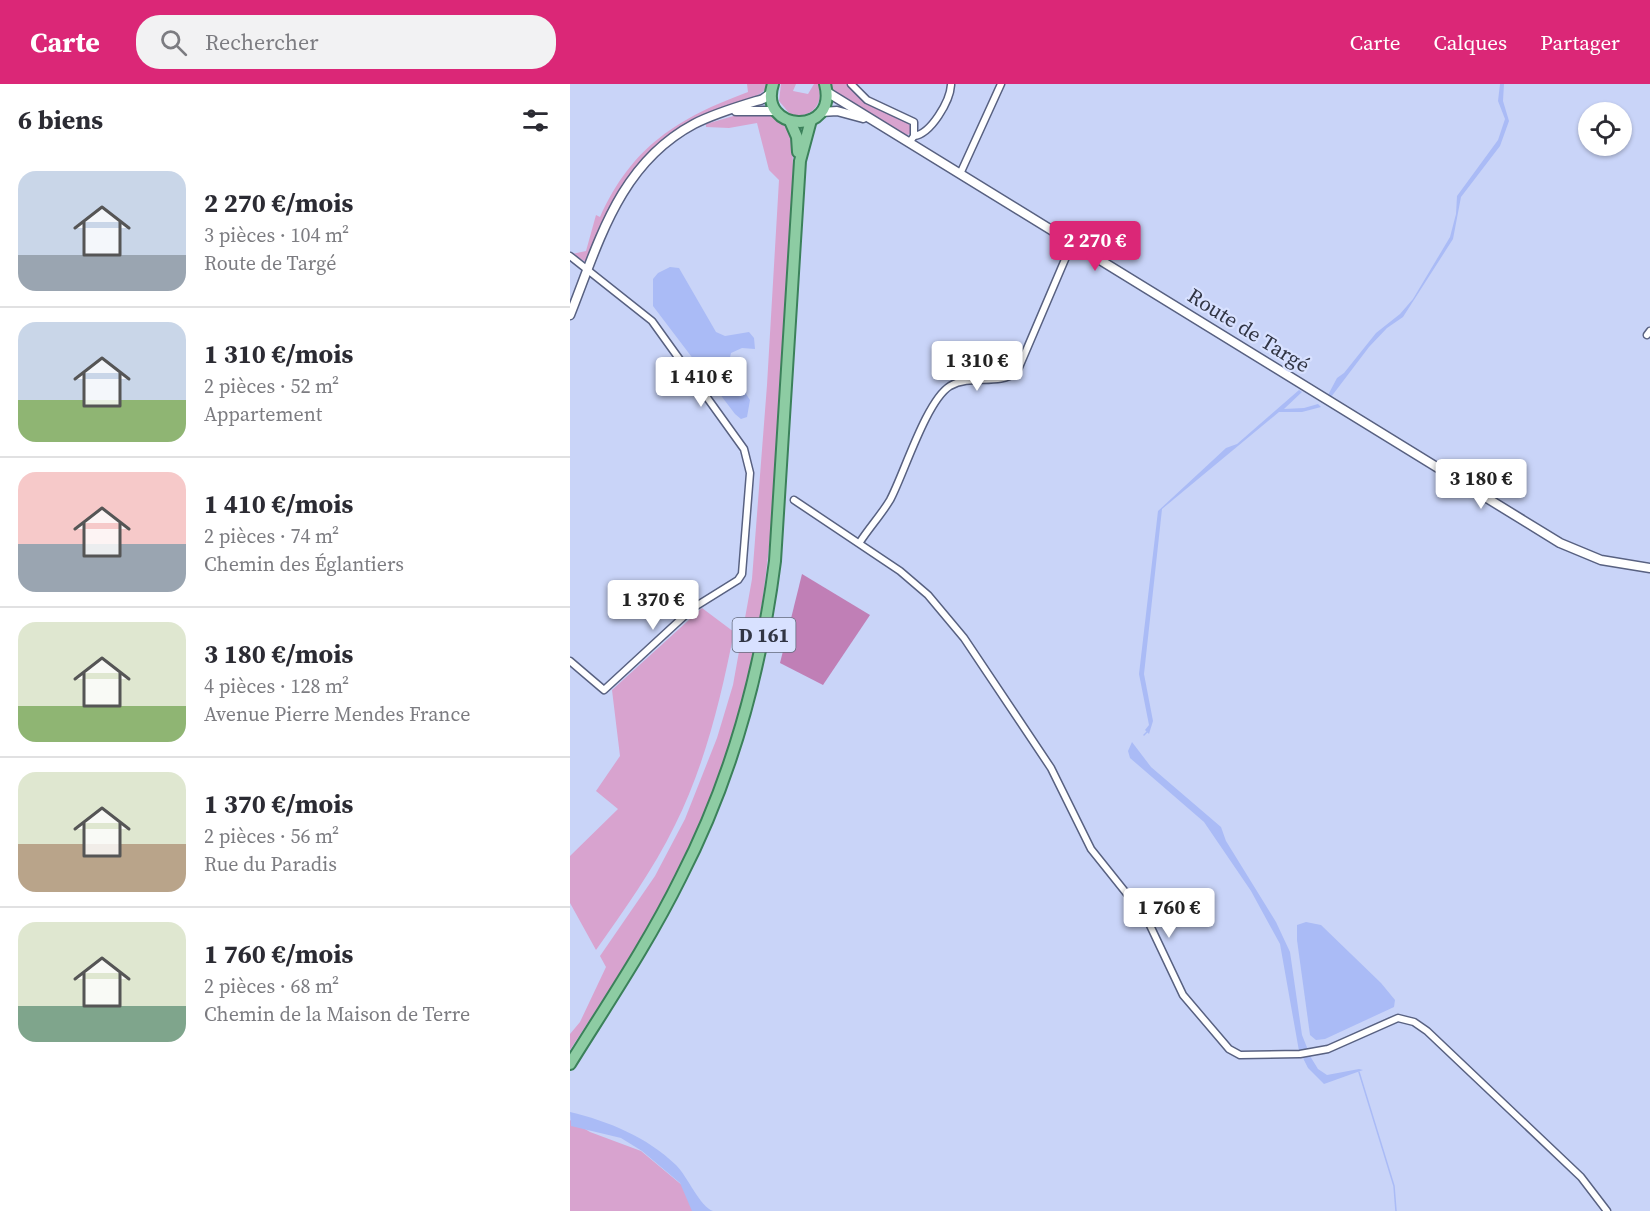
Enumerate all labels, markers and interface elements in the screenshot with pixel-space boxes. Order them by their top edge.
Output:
search box [136,15,556,69]
text: Carte [30,23,100,61]
icon: search [157,26,190,59]
text: Rechercher [205,27,319,57]
text: Carte [1350,28,1400,57]
text: Calques [1433,28,1507,57]
text: Partager [1540,28,1620,57]
text: 6 biens [18,102,103,138]
map controls [1578,102,1632,156]
button: locate [1578,102,1632,156]
icon: filters [519,104,552,137]
text: 2 270 €/mois [204,185,353,221]
icon: home [66,195,138,267]
text: 3 pièces · 104 m² [204,221,349,249]
pin: 2 270 € [1040,221,1150,272]
text: 2 270 € [1064,226,1126,254]
text: Route de Targé [204,249,336,277]
street label: Route de Targé [1182,281,1316,379]
text: 1 310 €/mois [204,336,353,372]
pin: 1 310 € [922,341,1032,392]
icon: home [66,346,138,418]
text: 1 310 € [946,346,1008,374]
pin: 1 410 € [646,357,756,408]
text: 1 410 € [670,362,732,390]
text: 2 pièces · 52 m² [204,372,339,400]
text: Appartement [204,400,322,428]
pin: 3 180 € [1426,459,1536,510]
text: 3 180 € [1450,464,1512,492]
text: 1 410 €/mois [204,486,353,522]
icon: home [66,496,138,568]
text: 2 pièces · 74 m² [204,522,339,550]
text: Chemin des Églantiers [204,550,404,578]
pin: 1 370 € [598,580,708,631]
text: 1 370 € [622,585,684,613]
road number: D 161 [732,618,796,652]
text: 3 180 €/mois [204,636,353,672]
icon: home [66,646,138,718]
text: 4 pièces · 128 m² [204,672,349,700]
text: Avenue Pierre Mendes France [204,700,470,728]
text: 1 370 €/mois [204,786,353,822]
icon: home [66,796,138,868]
text: 2 pièces · 56 m² [204,822,339,850]
text: Rue du Paradis [204,850,337,878]
pin: 1 760 € [1114,888,1224,939]
text: 1 760 € [1138,893,1200,921]
text: 1 760 €/mois [204,936,353,972]
icon: home [66,946,138,1018]
text: 2 pièces · 68 m² [204,972,339,1000]
text: Chemin de la Maison de Terre [204,1000,470,1028]

